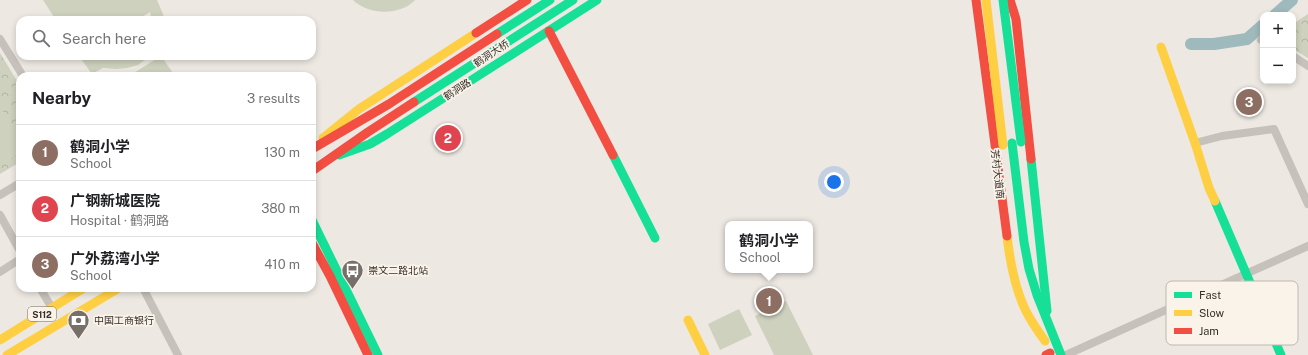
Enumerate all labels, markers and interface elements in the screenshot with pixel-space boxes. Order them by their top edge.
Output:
map controls [1260,12,1296,84]
button: + [1260,12,1296,48]
search box [16,16,316,60]
icon: search [30,27,52,49]
text: Search here [62,30,146,47]
street label: 鹤洞大桥 [471,37,511,69]
button: − [1260,48,1296,84]
street label: 鹤洞路 [441,76,473,102]
pin: 3 [1236,87,1262,117]
text: Nearby [32,88,91,108]
text: 3 results [247,91,300,106]
pin: 2 [435,123,461,153]
text: 鹤洞小学 [70,138,130,155]
text: 1 [42,145,48,160]
text: 130 m [264,145,300,160]
street label: 芳村大道南 [989,148,1007,200]
text: School [70,156,112,171]
your location [824,172,844,192]
text: 广钢新城医院 [70,192,160,209]
text: 2 [41,201,49,216]
text: 380 m [261,201,300,216]
text: Hospital · 鹤洞路 [70,213,169,228]
popup [725,221,813,273]
text: 鹤洞小学 [739,232,799,249]
text: 广外荔湾小学 [70,250,160,267]
text: School [739,250,781,265]
text: 3 [41,257,49,272]
text: 410 m [264,257,300,272]
bus stop icon: 崇文二路北站 [339,257,365,290]
place label: 崇文二路北站 [368,264,428,276]
text: School [70,268,112,283]
legend [1166,281,1298,345]
pin: 1 [756,286,782,316]
text: Fast [1199,289,1221,301]
road number: S112 [28,307,56,321]
bank icon: 中国工商银行 [66,307,92,340]
text: Slow [1199,307,1225,319]
place label: 中国工商银行 [94,314,154,326]
text: Jam [1199,325,1219,337]

